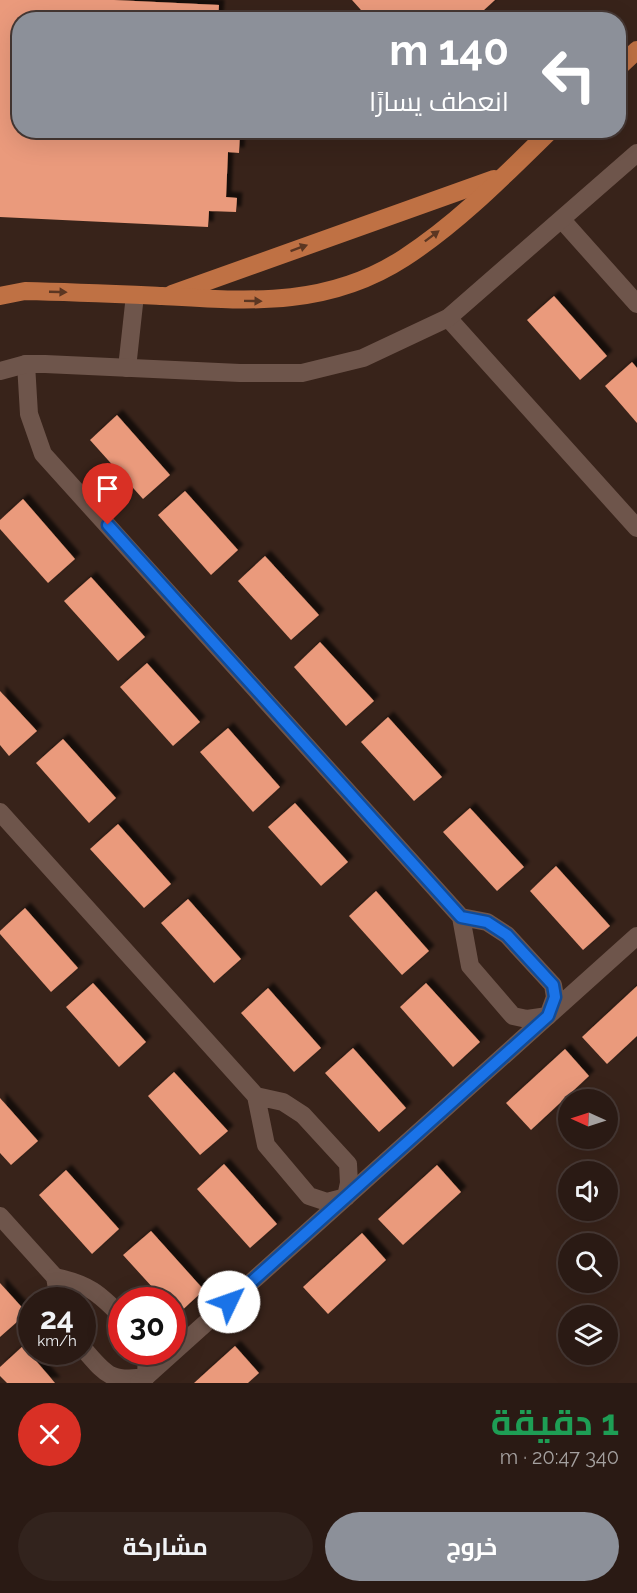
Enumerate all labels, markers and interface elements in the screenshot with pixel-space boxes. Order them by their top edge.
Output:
text: 140 m [389,26,509,75]
icon: left [530,36,608,114]
text: انعطف يسارًا [369,86,509,117]
one-way arrow [425,231,440,243]
one-way arrow [290,243,308,253]
one-way arrow [48,287,67,296]
one-way arrow [243,296,262,305]
pin [82,463,133,525]
icon: arrive [91,472,124,505]
north arrow [558,1089,618,1149]
map controls [558,1089,618,1365]
button: sound [558,1161,618,1221]
button: search [558,1233,618,1293]
position arrow [197,1270,261,1334]
speed limit sign: 30 [108,1287,186,1365]
text: 24 [40,1301,74,1336]
button: layers [558,1305,618,1365]
text: km/h [37,1332,77,1350]
text: 1 دقيقة [491,1401,619,1443]
button: close [18,1403,81,1466]
text: 340 m · 20:47 [500,1445,619,1469]
button: مشاركة [18,1512,313,1581]
button: خروج [325,1512,619,1581]

